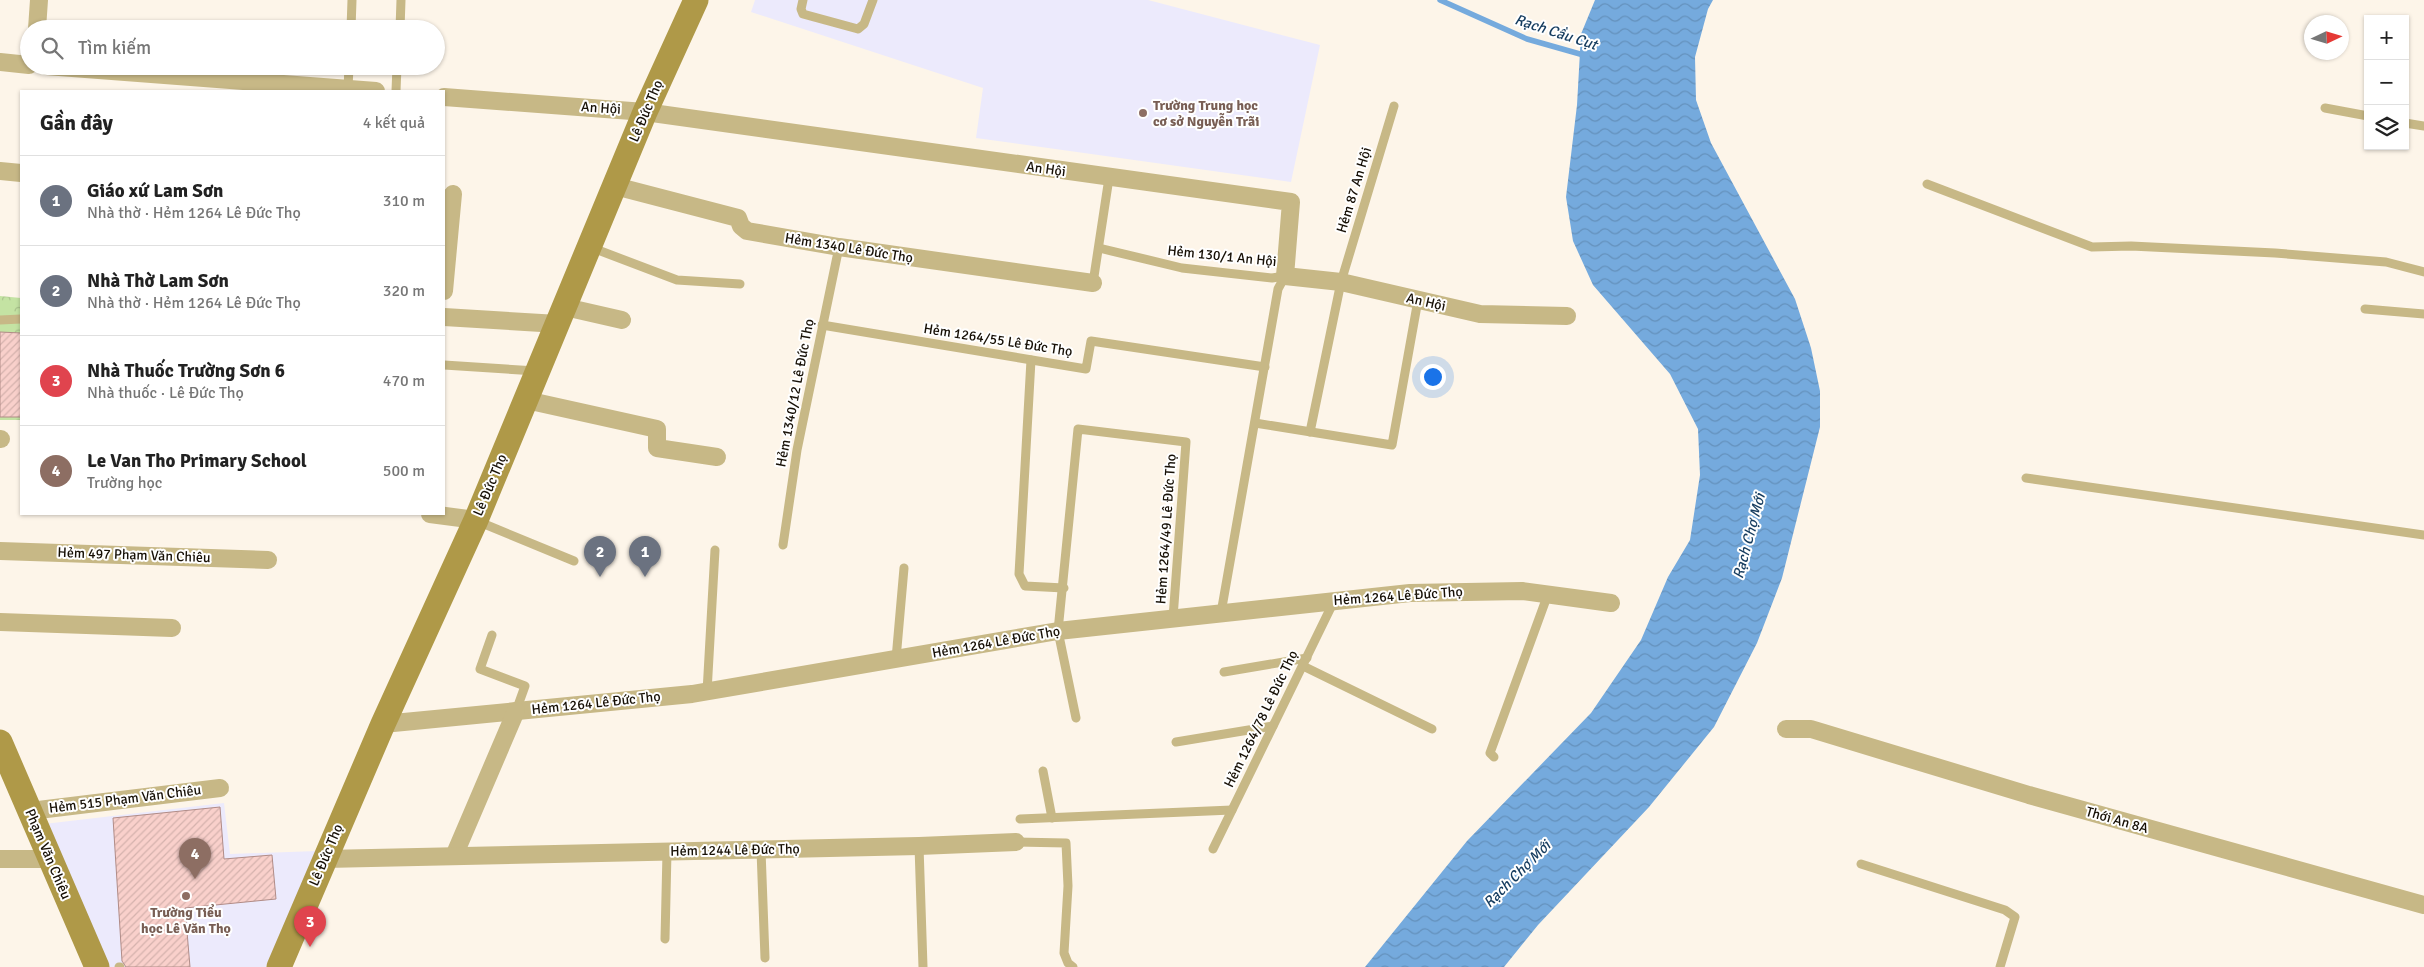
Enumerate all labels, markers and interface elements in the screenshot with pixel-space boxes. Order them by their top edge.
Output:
water label: Rạch Cầu Cụt [1513,10,1601,54]
north arrow [2304,15,2349,60]
map controls [2364,15,2409,150]
button: + [2364,15,2409,60]
search box [20,20,445,75]
icon: search [38,34,66,62]
text: Tìm kiếm [78,36,151,60]
button: − [2364,60,2409,105]
street label: Lê Đức Thọ [625,78,667,144]
place label: Trường Trung học cơ sở Nguyễn Trãi [1153,97,1259,130]
street label: An Hội [581,98,621,118]
button: layers [2364,105,2409,150]
marker: Trường Trung học cơ sở Nguyễn Trãi [1137,107,1149,119]
text: Gần đây [40,110,113,136]
text: 4 kết quả [363,113,425,133]
street label: Hẻm 87 An Hội [1333,145,1375,235]
street label: An Hội [1025,158,1067,180]
text: Giáo xứ Lam Sơn [87,179,223,203]
text: 1 [52,191,60,211]
text: 310 m [383,191,425,211]
text: Nhà thờ · Hẻm 1264 Lê Đức Thọ [87,203,301,223]
street label: Hẻm 1340 Lê Đức Thọ [784,229,914,267]
street label: Hẻm 130/1 An Hội [1167,242,1277,270]
text: Nhà Thờ Lam Sơn [87,269,229,293]
text: 2 [52,281,60,301]
text: 320 m [383,281,425,301]
street label: An Hội [1405,289,1447,315]
text: Nhà thờ · Hẻm 1264 Lê Đức Thọ [87,293,301,313]
street label: Hẻm 1340/12 Lê Đức Thọ [772,317,818,469]
street label: Hẻm 1264/55 Lê Đức Thọ [922,320,1074,360]
text: Nhà Thuốc Trường Sơn 6 [87,359,285,383]
your location [1420,364,1446,390]
text: 3 [52,371,60,391]
text: 470 m [383,371,425,391]
text: Nhà thuốc · Lê Đức Thọ [87,383,244,403]
text: Le Van Tho Primary School [87,449,307,473]
street label: Lê Đức Thọ [469,452,511,518]
street label: Hẻm 1264/49 Lê Đức Thọ [1152,453,1180,605]
text: 4 [52,461,60,481]
text: 500 m [383,461,425,481]
text: Trường học [87,473,162,493]
water label: Rạch Chợ Mới [1729,490,1770,581]
pin: 2 [584,536,616,577]
pin: 1 [629,536,661,577]
street label: Hẻm 497 Phạm Văn Chiêu [57,544,211,566]
street label: Hẻm 1264 Lê Đức Thọ [1333,583,1463,609]
street label: Hẻm 1264 Lê Đức Thọ [931,622,1061,662]
street label: Hẻm 1264/78 Lê Đức Thọ [1220,648,1302,790]
street label: Hẻm 1264 Lê Đức Thọ [531,688,661,718]
street label: Hẻm 515 Phạm Văn Chiêu [48,781,202,817]
street label: Thới An 8A [2084,803,2151,837]
street label: Phạm Văn Chiêu [21,806,75,902]
street label: Lê Đức Thọ [305,822,347,888]
water label: Rạch Chợ Mới [1480,835,1556,911]
pin: 4 [179,838,211,879]
street label: Hẻm 1244 Lê Đức Thọ [670,840,800,860]
marker: Trường Tiểu học Lê Văn Thọ [180,890,192,902]
place label: Trường Tiểu học Lê Văn Thọ [141,904,231,937]
pin: 3 [294,906,326,947]

